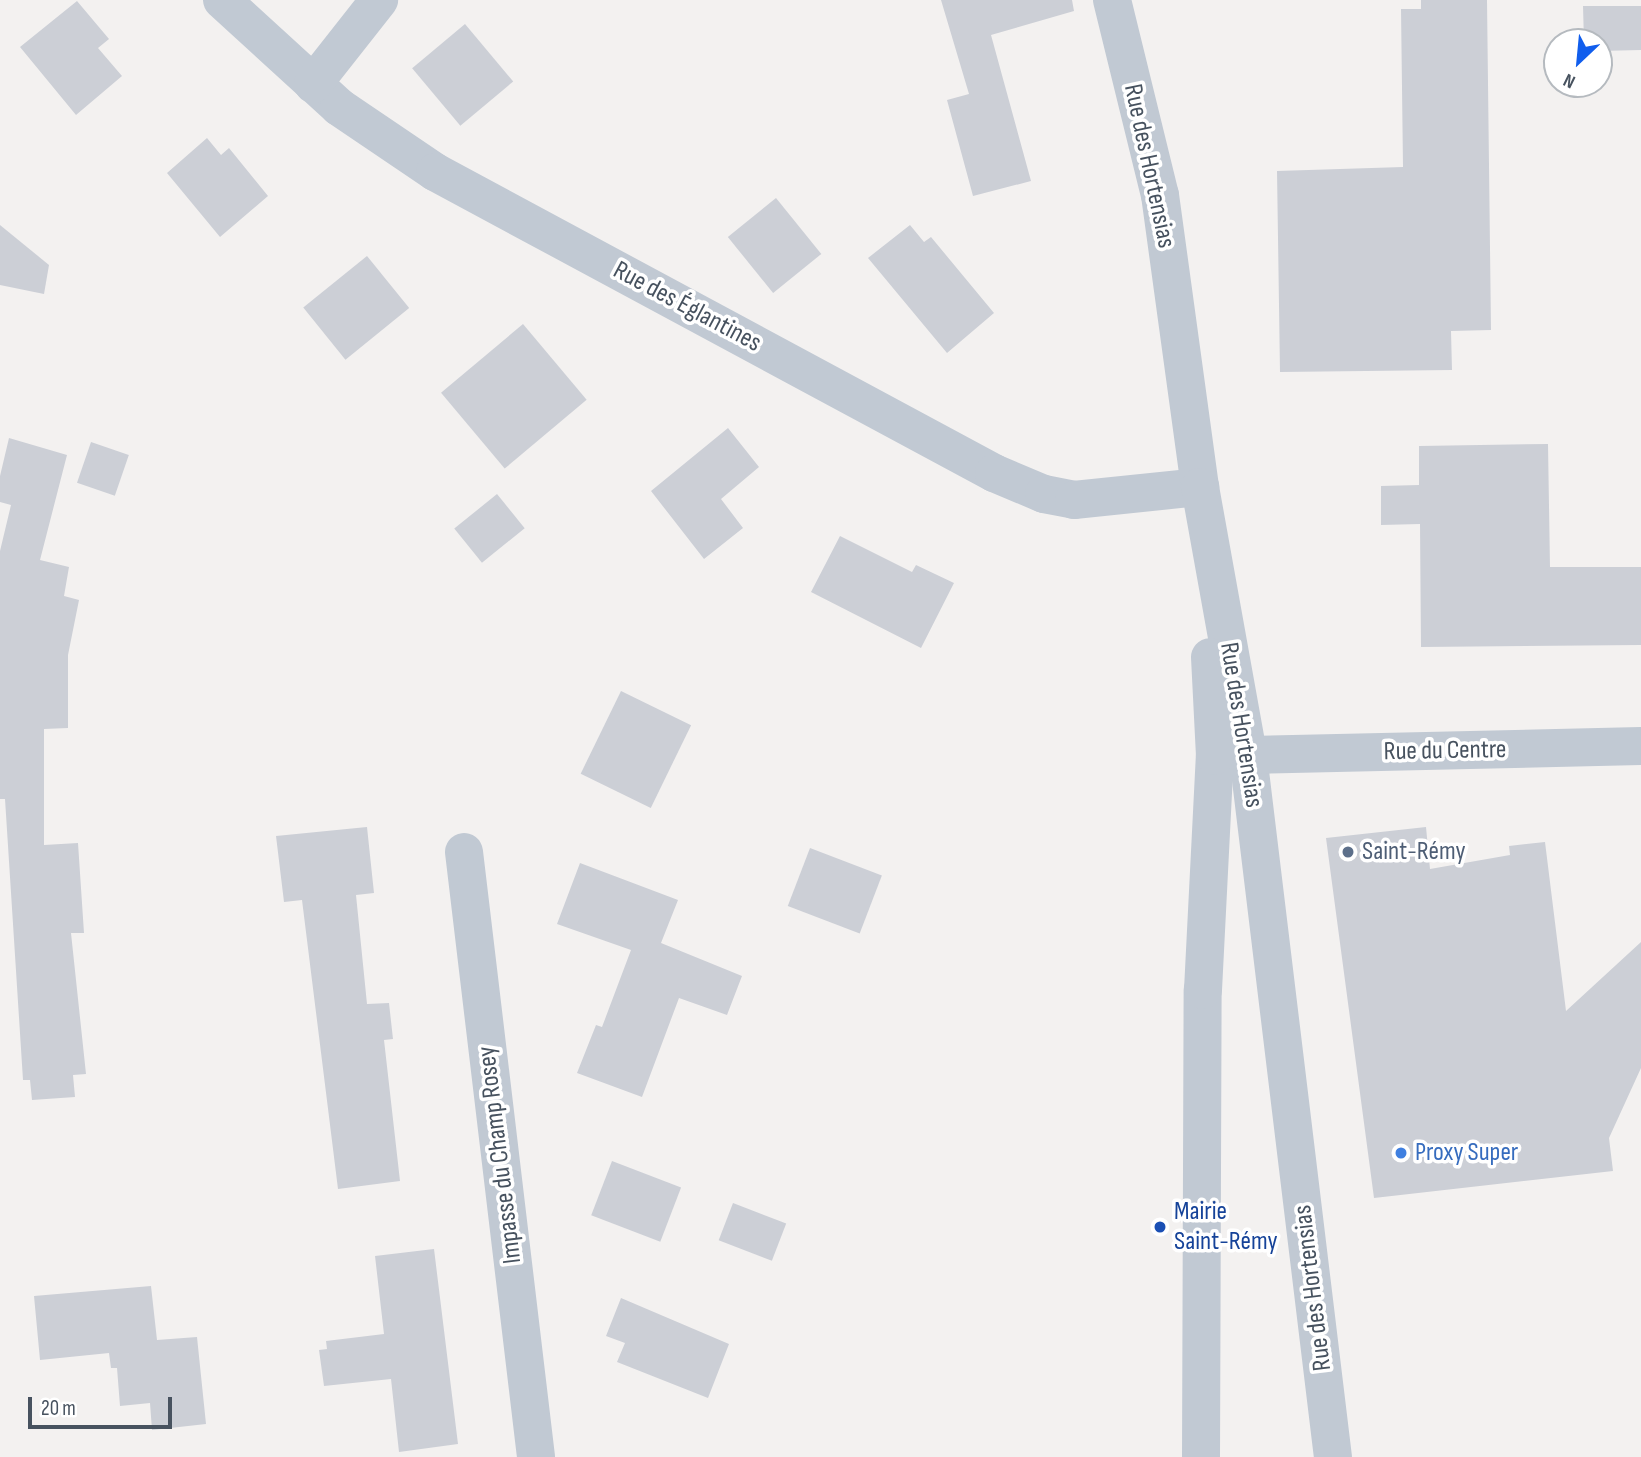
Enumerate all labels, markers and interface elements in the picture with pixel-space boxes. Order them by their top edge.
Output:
north arrow [1543,28,1613,98]
text: N [1560,68,1579,93]
street label: Rue des Hortensias [1116,81,1182,251]
street label: Rue des Églantines [608,255,766,359]
street label: Rue des Hortensias [1213,640,1269,810]
street label: Rue du Centre [1383,734,1507,768]
place label: Saint-Rémy [1362,836,1466,868]
marker: Saint-Rémy [1340,844,1356,860]
street label: Impasse du Champ Rosey [471,1044,529,1266]
place label: Proxy Super [1415,1137,1518,1169]
marker: Proxy Super [1393,1145,1409,1161]
place label: Mairie Saint-Rémy [1174,1196,1278,1258]
street label: Rue des Hortensias [1287,1203,1339,1373]
marker: Mairie Saint-Rémy [1152,1219,1168,1235]
scale bar [32,1384,175,1428]
text: 20 m [41,1396,76,1421]

